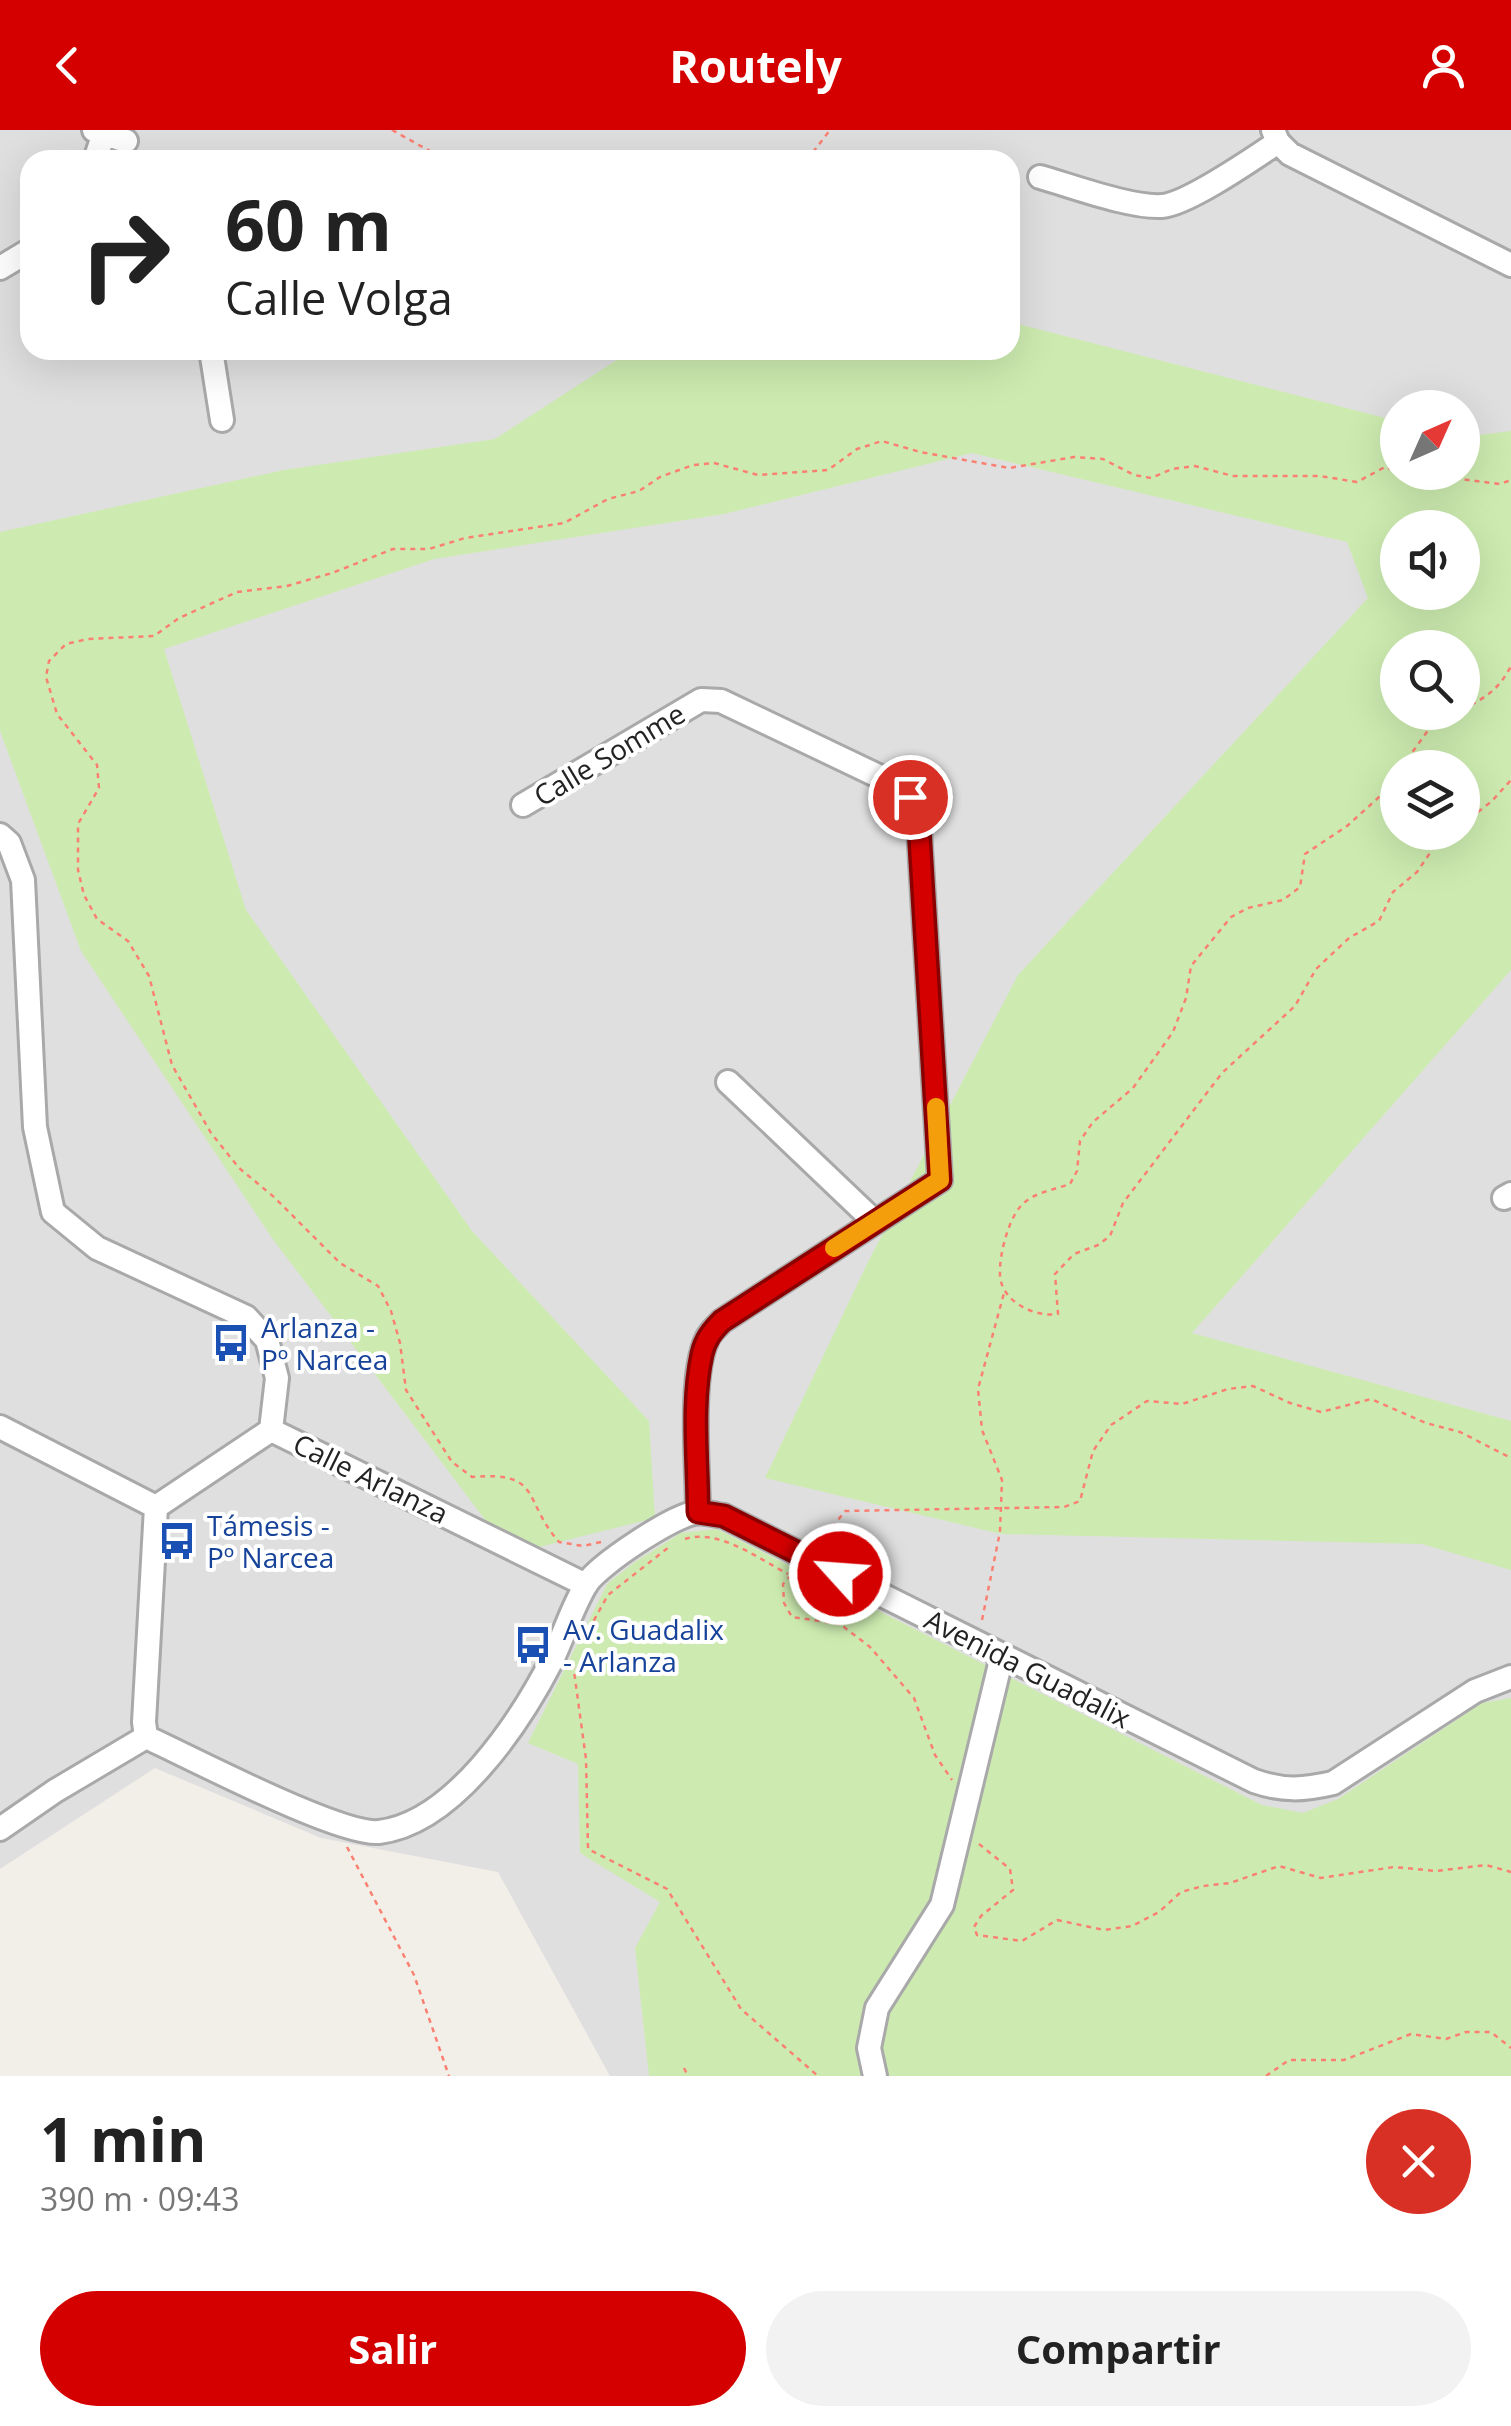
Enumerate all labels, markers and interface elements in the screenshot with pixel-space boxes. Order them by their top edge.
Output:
text: Routely [669,35,842,96]
icon: back [40,38,95,93]
icon: person [1416,38,1471,93]
text: 60 m [225,176,392,272]
icon: right [60,190,190,320]
text: Calle Volga [225,267,453,328]
north arrow [1380,390,1480,490]
map controls [1380,390,1480,850]
button: sound [1380,510,1480,610]
button: search [1380,630,1480,730]
street label: Calle Somme [526,694,692,814]
button: layers [1380,750,1480,850]
pin [868,755,953,840]
icon: arrive [883,770,938,825]
place label: Arlanza - Pº Narcea [261,1308,388,1378]
bus stop icon: Arlanza - Pº Narcea [210,1322,252,1364]
street label: Calle Arlanza [287,1424,455,1532]
place label: Támesis - Pº Narcea [207,1506,334,1576]
bus stop icon: Támesis - Pº Narcea [156,1520,198,1562]
position arrow [788,1522,892,1626]
street label: Avenida Guadalix [919,1600,1138,1736]
place label: Av. Guadalix - Arlanza [563,1610,724,1680]
bus stop icon: Av. Guadalix - Arlanza [512,1624,554,1666]
text: 1 min [40,2098,207,2180]
button: close [1366,2109,1471,2214]
text: 390 m · 09:43 [40,2177,239,2220]
button: Salir [40,2291,746,2406]
button: Compartir [766,2291,1471,2406]

